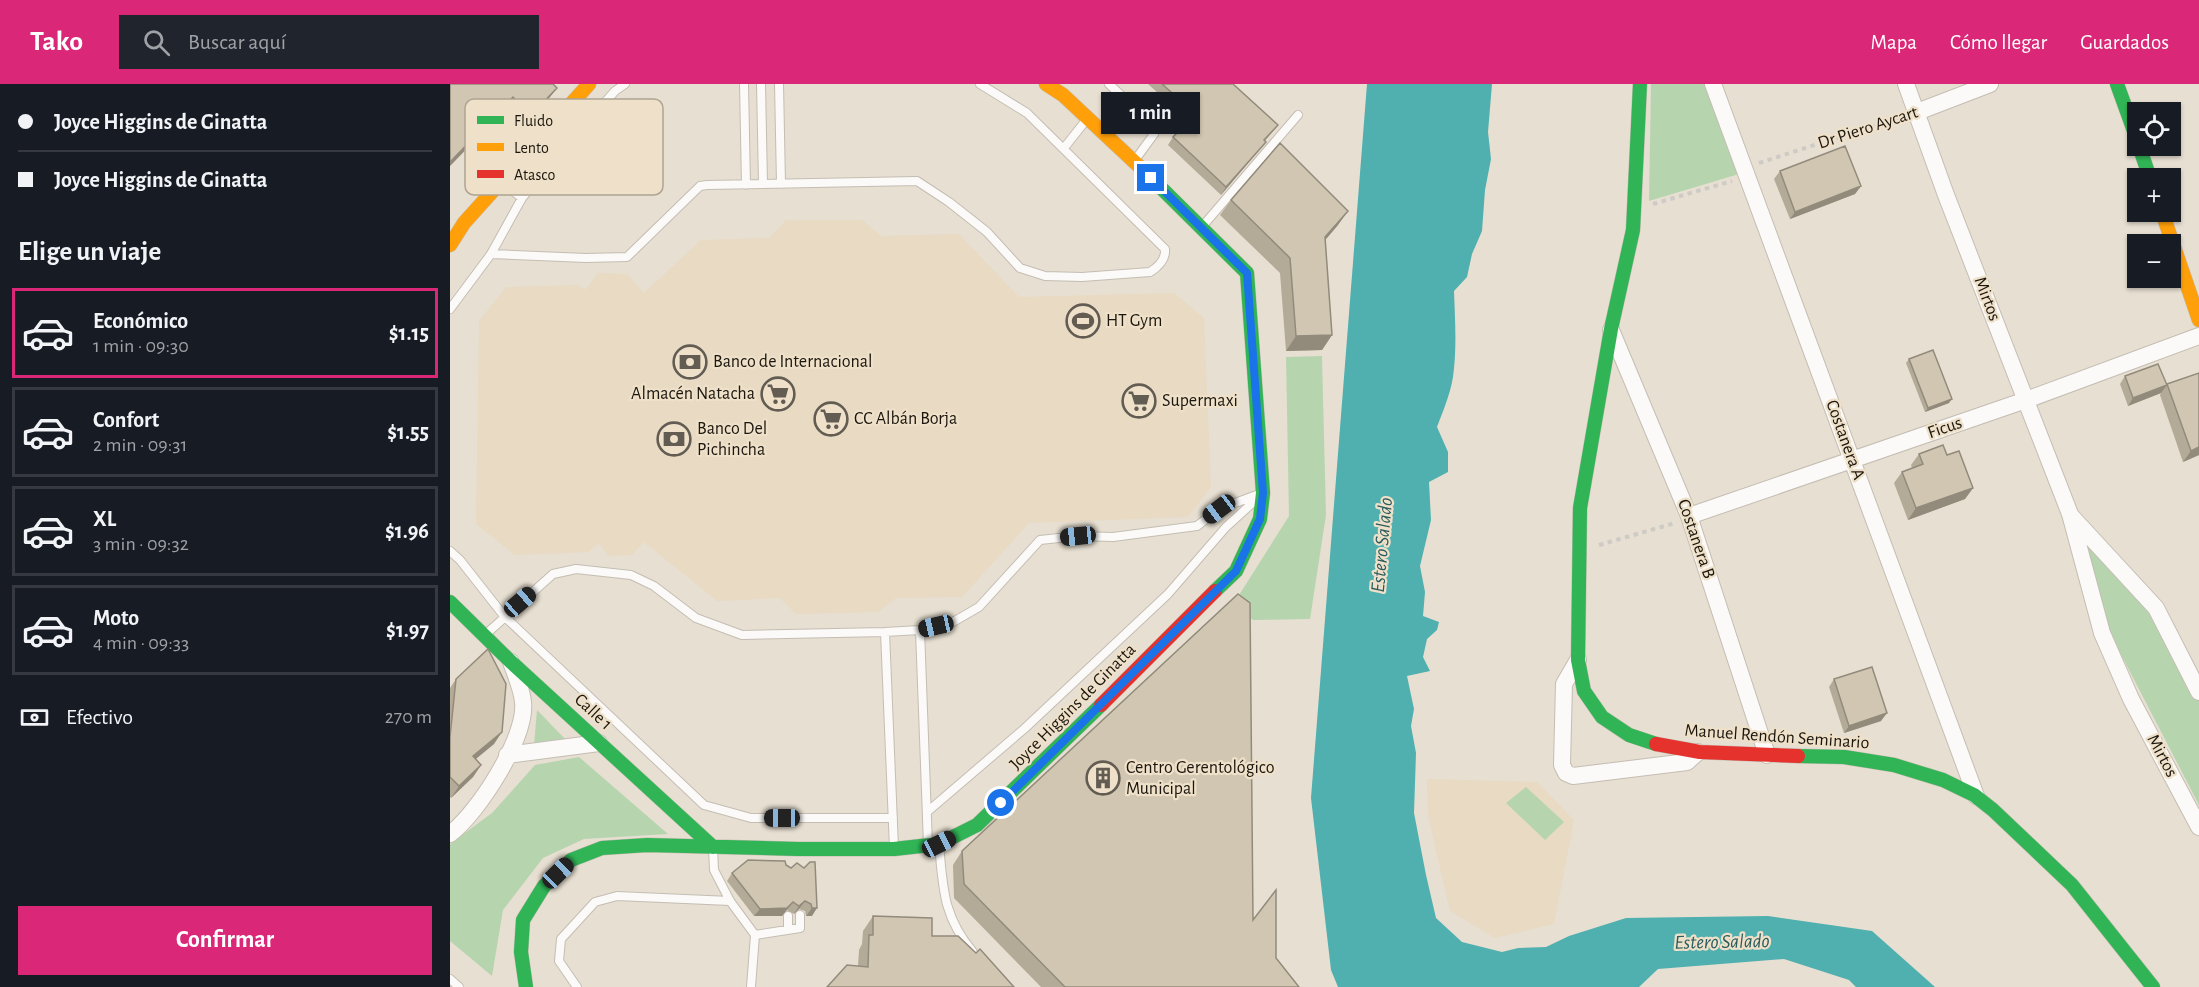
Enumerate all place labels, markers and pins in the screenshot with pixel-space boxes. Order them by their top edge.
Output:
sports icon: HT Gym [1065,303,1101,339]
place label: HT Gym [1106,312,1162,330]
bank icon: Banco de Internacional [672,344,708,380]
place label: Banco de Internacional [713,353,873,371]
supermarket icon: Almacén Natacha [760,376,796,412]
supermarket icon: Supermaxi [1121,383,1157,419]
place label: Almacén Natacha [631,385,755,403]
place label: Supermaxi [1162,392,1238,410]
supermarket icon: CC Albán Borja [813,401,849,437]
place label: CC Albán Borja [854,410,957,428]
place label: Banco Del Pichincha [697,420,767,459]
bank icon: Banco Del Pichincha [656,421,692,457]
place label: Centro Gerentológico Municipal [1126,759,1275,798]
building icon: Centro Gerentológico Municipal [1085,760,1121,796]

